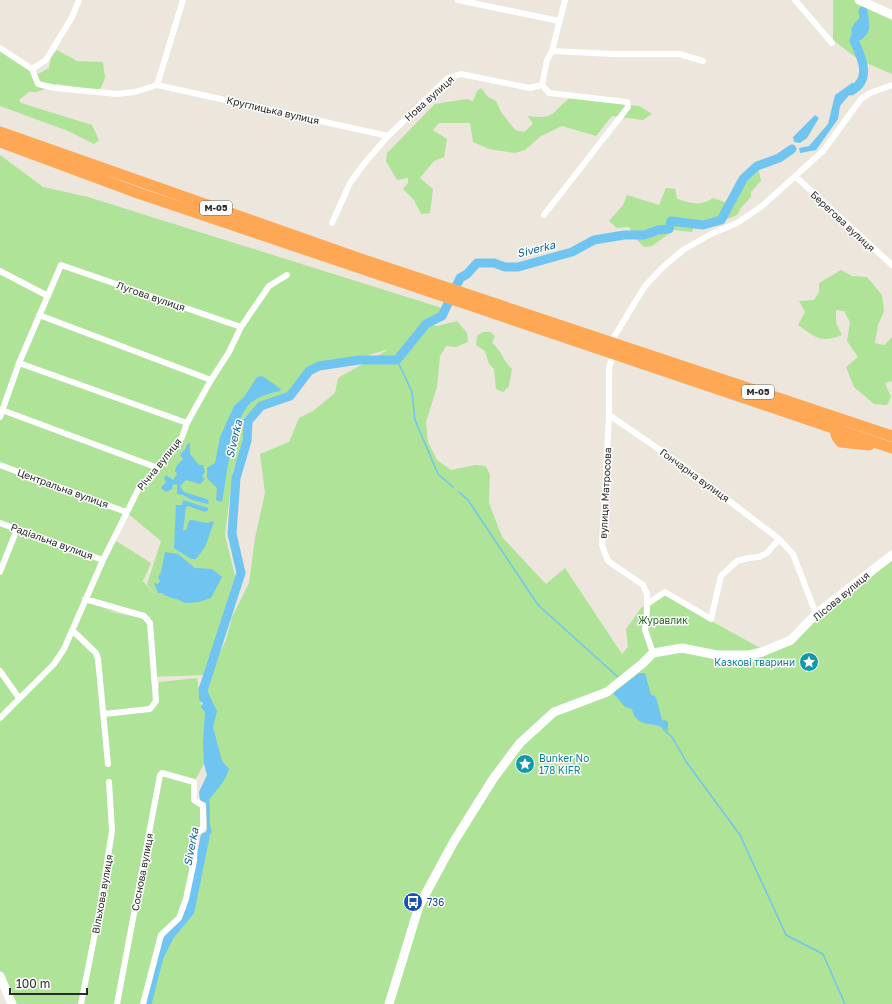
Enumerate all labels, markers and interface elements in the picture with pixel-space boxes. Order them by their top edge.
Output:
street label: Нова вулиця [402,73,456,123]
street label: Круглицька вулиця [225,93,321,127]
street label: Берегова вулиця [808,188,878,254]
road number: М-05 [200,201,232,215]
water label: Siverka [515,237,557,260]
street label: Лугова вулиця [115,279,187,313]
road number: М-05 [742,385,774,399]
water label: Siverka [223,418,244,459]
street label: Річна вулиця [134,435,184,493]
street label: Гончарна вулиця [658,446,732,504]
street label: вулиця Матросова [597,447,613,539]
street label: Центральна вулиця [16,466,110,510]
street label: Радіальна вулиця [9,521,95,561]
street label: Лісова вулиця [810,569,872,623]
park label: Журавлик [638,614,688,626]
place icon: Казкові тварини [798,651,820,673]
place label: Казкові тварини [714,656,795,668]
place label: Bunker No 178 KIFR [539,752,589,776]
place icon: Bunker No 178 KIFR [514,753,536,775]
water label: Siverka [180,826,201,867]
street label: Соснова вулиця [129,832,155,912]
street label: Вільхова вулиця [89,853,115,935]
bus stop icon: 736 [402,891,424,913]
place label: 736 [427,896,444,908]
scale bar [10,970,87,996]
text: 100 m [16,976,50,991]

